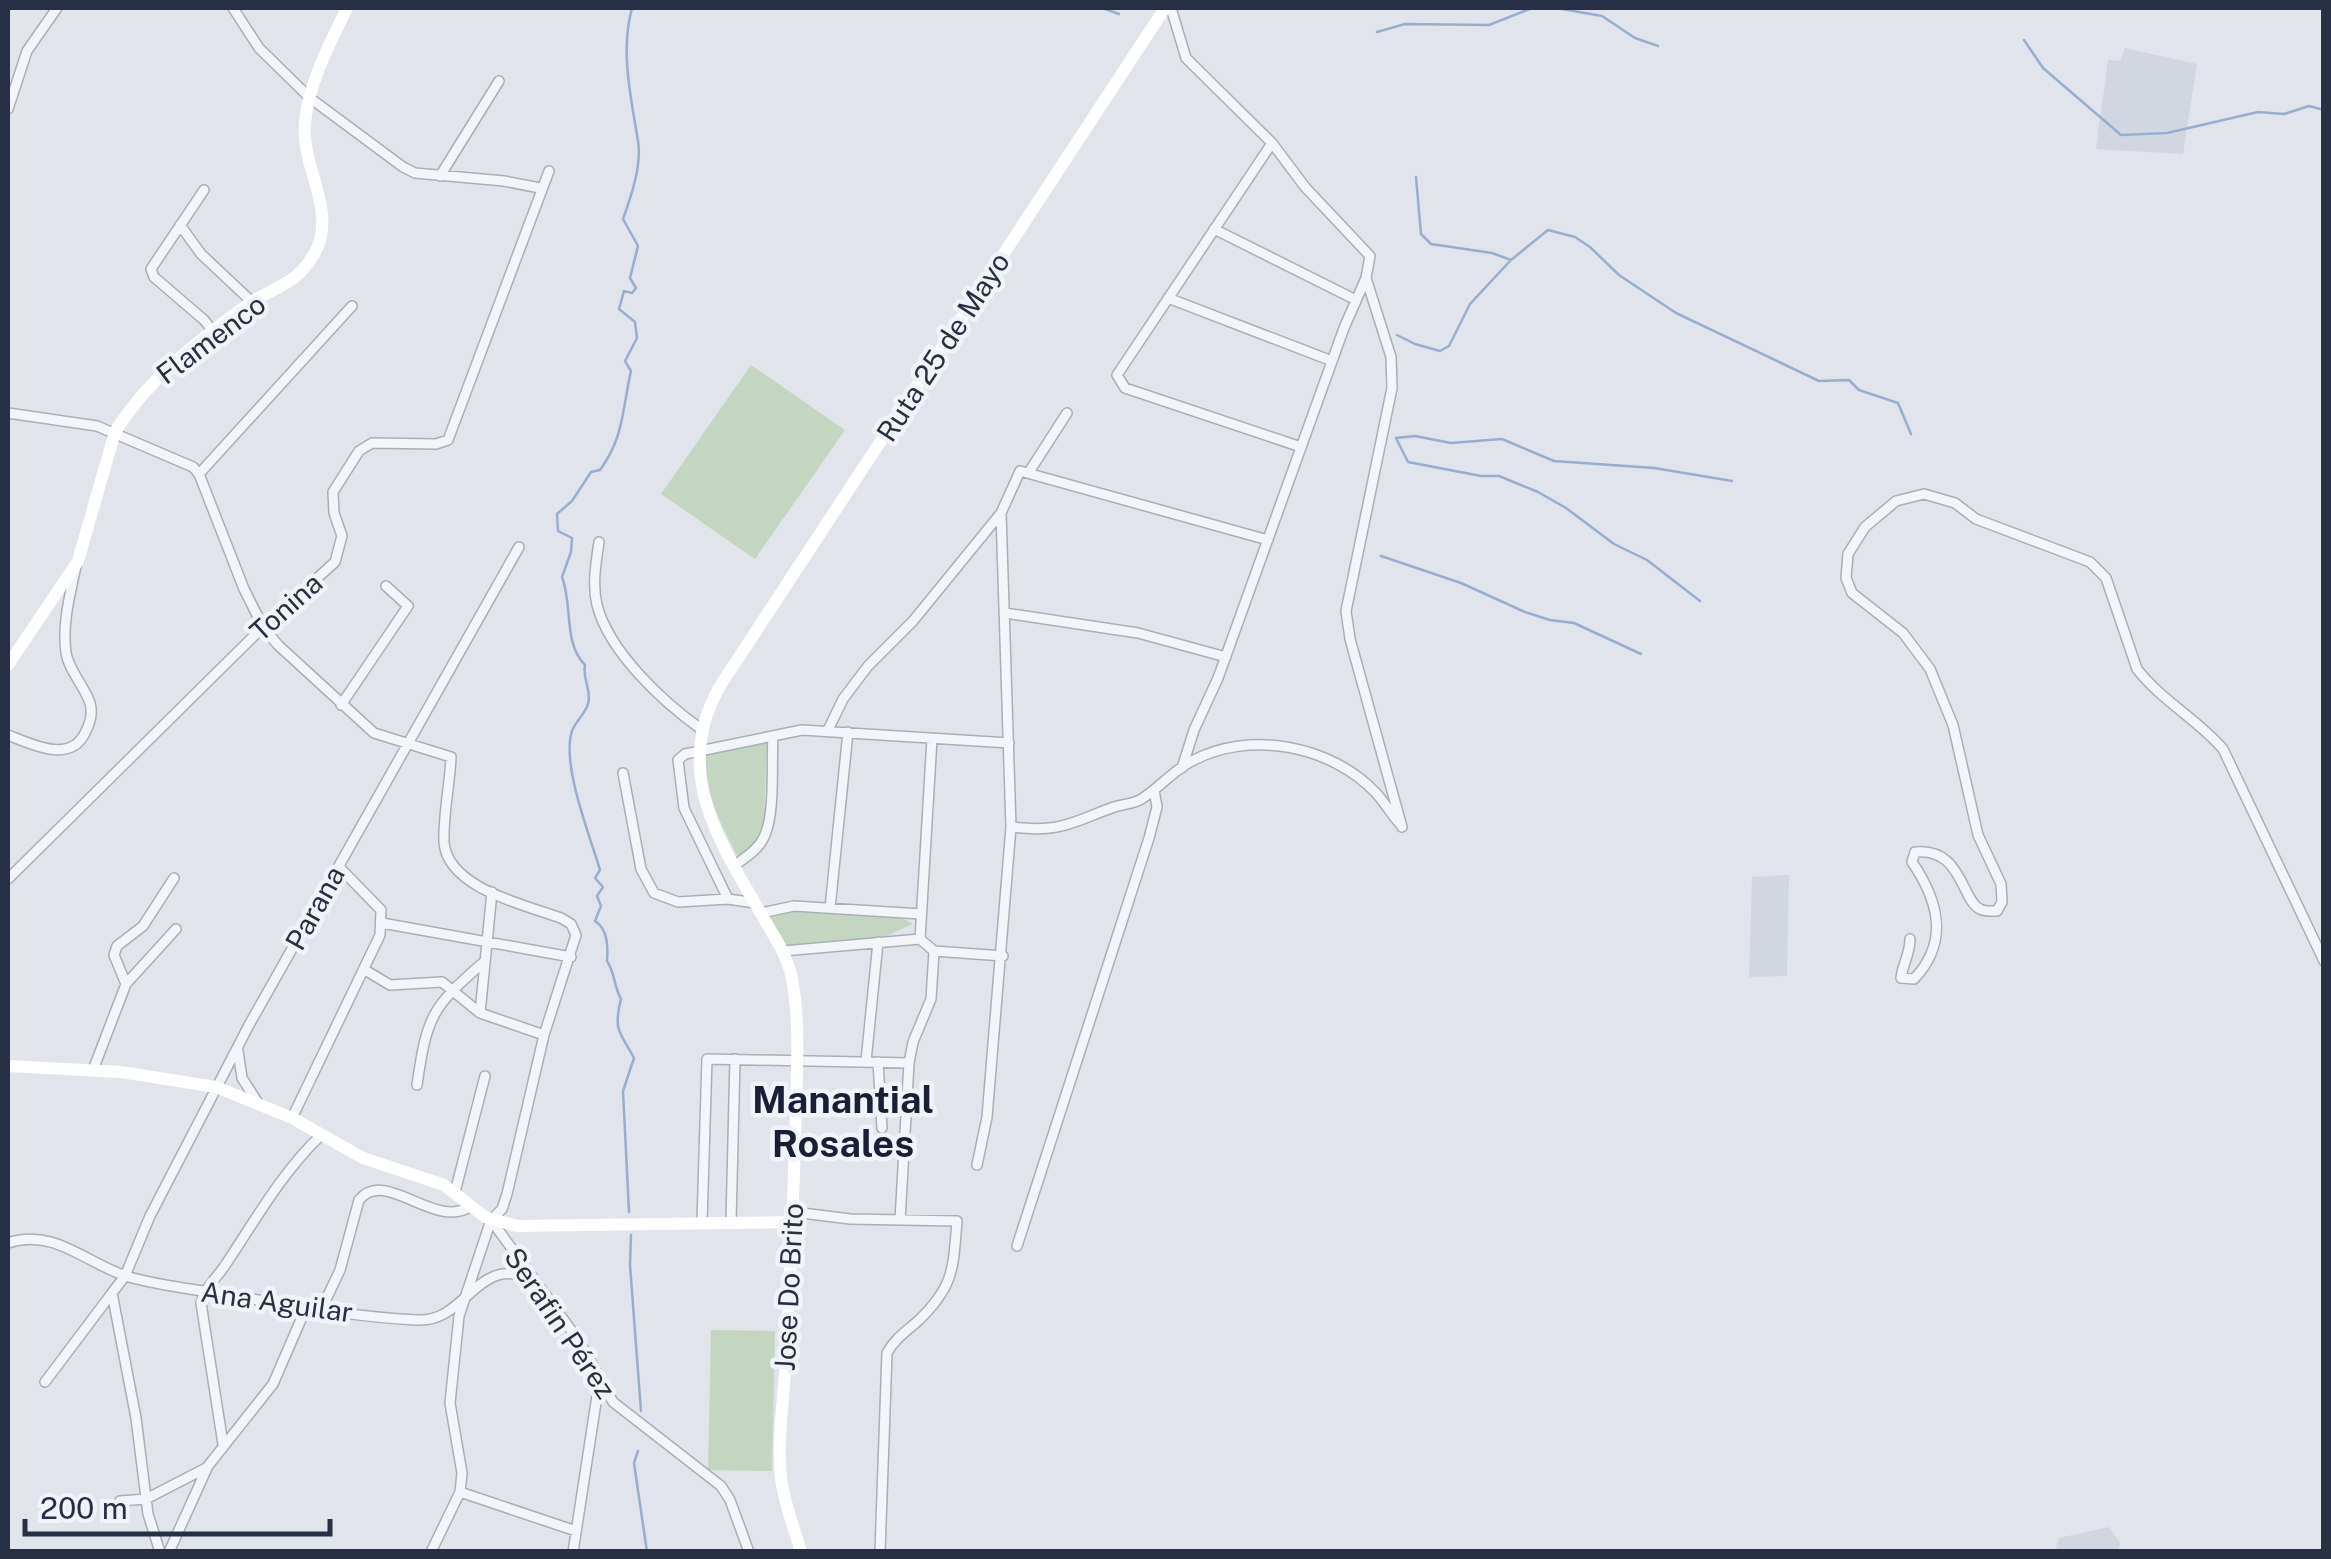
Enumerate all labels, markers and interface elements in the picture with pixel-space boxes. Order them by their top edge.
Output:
street label: Ruta 25 de Mayo [869,246,1016,447]
street label: Flamenco [150,287,272,390]
street label: Tonina [243,566,328,647]
street label: Parana [278,860,351,955]
district label: Manantial Rosales [752,1077,934,1166]
street label: Jose Do Brito [768,1202,809,1372]
street label: Serafin Pérez [498,1241,623,1404]
street label: Ana Aguilar [199,1275,355,1328]
scale bar [25,1474,330,1536]
text: 200 m [40,1490,128,1526]

